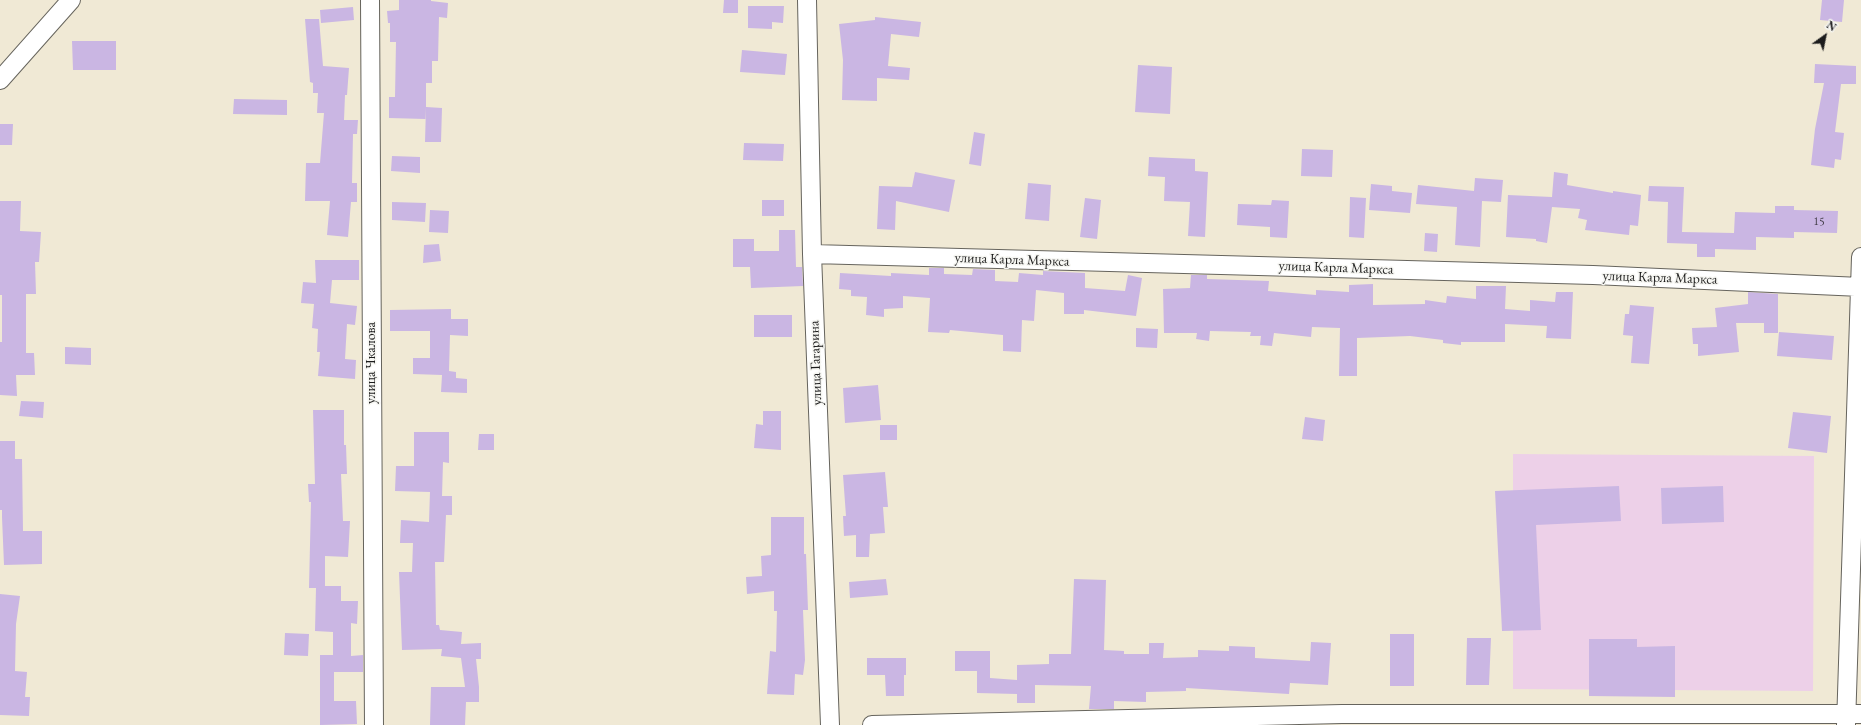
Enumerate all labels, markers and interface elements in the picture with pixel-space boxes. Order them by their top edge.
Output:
north arrow [1805,16,1845,56]
text: N [1824,18,1839,34]
house number: 15 [1813,215,1825,229]
street label: улица Карла Маркса [954,250,1070,270]
street label: улица Карла Маркса [1278,258,1394,278]
street label: улица Карла Маркса [1602,268,1718,288]
street label: улица Гагарина [806,320,826,406]
street label: улица Чкалова [363,322,379,404]

